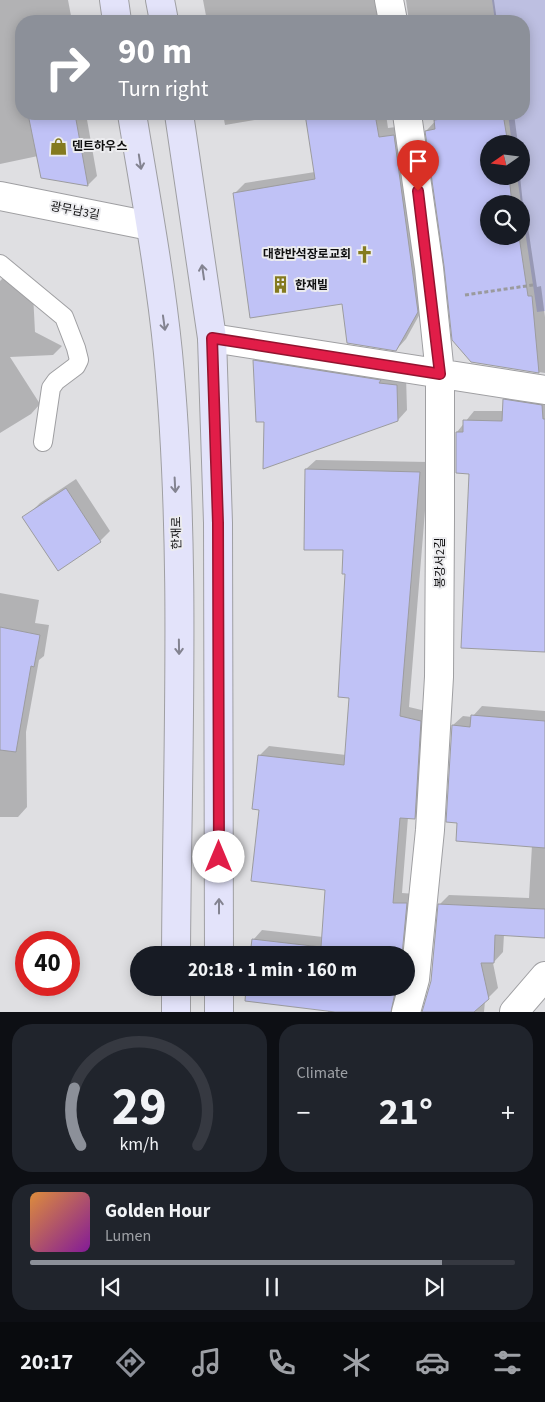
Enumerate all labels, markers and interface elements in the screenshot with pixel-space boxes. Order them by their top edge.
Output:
text: 90 m [118,27,192,77]
icon: right [35,35,100,100]
text: Turn right [118,73,208,105]
north arrow [480,135,530,185]
map controls [480,135,530,245]
shop icon: 덴트하우스 [48,136,68,156]
place label: 덴트하우스 [72,138,127,155]
pin [397,140,439,191]
icon: arrive [404,147,432,175]
one-way arrow [135,154,145,170]
button: search [480,195,530,245]
street label: 광무남3길 [49,198,101,224]
church icon: 대한반석장로교회 [355,244,375,264]
place label: 대한반석장로교회 [263,246,351,263]
one-way arrow [197,264,207,280]
building icon: 한재빌 [271,275,291,295]
place label: 한재빌 [295,277,328,294]
one-way arrow [159,314,169,330]
one-way arrow [171,476,180,492]
street label: 한재로 [168,516,186,550]
street label: 봉강서2길 [432,538,449,588]
one-way arrow [174,638,184,655]
position arrow [192,830,244,882]
one-way arrow [214,899,224,915]
speed limit sign: 40 [15,931,80,996]
text: 20:18 · 1 min · 160 m [188,957,357,984]
text: Climate [297,1062,348,1084]
text: 29 [112,1071,167,1145]
text: 21° [379,1085,433,1139]
text: − [297,1093,310,1133]
text: + [501,1093,515,1133]
text: km/h [119,1132,159,1157]
text: Golden Hour [105,1198,210,1225]
text: Lumen [105,1225,151,1247]
icon: previous [97,1273,125,1301]
icon: pause [258,1273,286,1301]
icon: next [420,1273,448,1301]
icon: directions [113,1345,148,1380]
icon: music [189,1345,224,1380]
icon: phone [264,1345,299,1380]
icon: climate [339,1345,374,1380]
icon: car [415,1345,450,1380]
icon: filters [490,1345,525,1380]
text: 20:17 [20,1346,73,1378]

